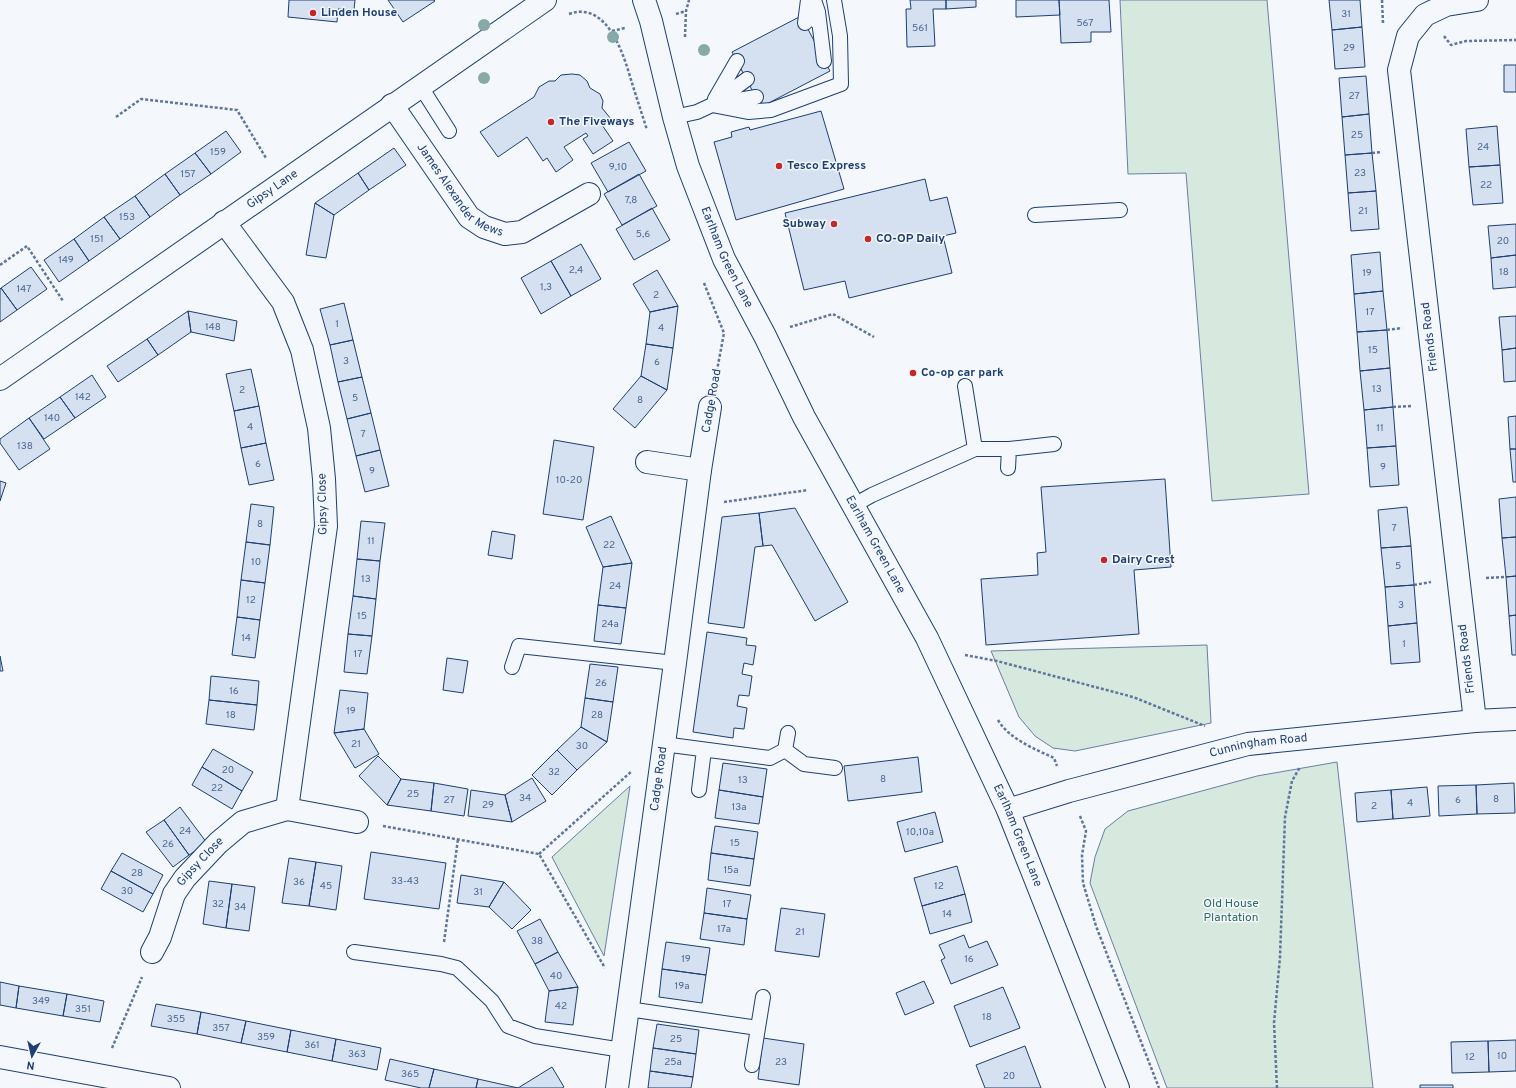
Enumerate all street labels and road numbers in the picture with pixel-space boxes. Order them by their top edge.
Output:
street label: James Alexander Mews [413,140,505,241]
street label: Gipsy Lane [244,166,301,213]
street label: Earlham Green Lane [697,204,757,311]
street label: Friends Road [1418,301,1442,373]
street label: Cadge Road [698,368,726,434]
street label: Gipsy Close [314,473,332,535]
street label: Earlham Green Lane [841,493,909,597]
street label: Friends Road [1455,623,1479,695]
street label: Cunningham Road [1208,730,1308,762]
street label: Cadge Road [647,746,671,812]
street label: Earlham Green Lane [989,782,1046,889]
street label: Gipsy Close [173,833,227,890]

